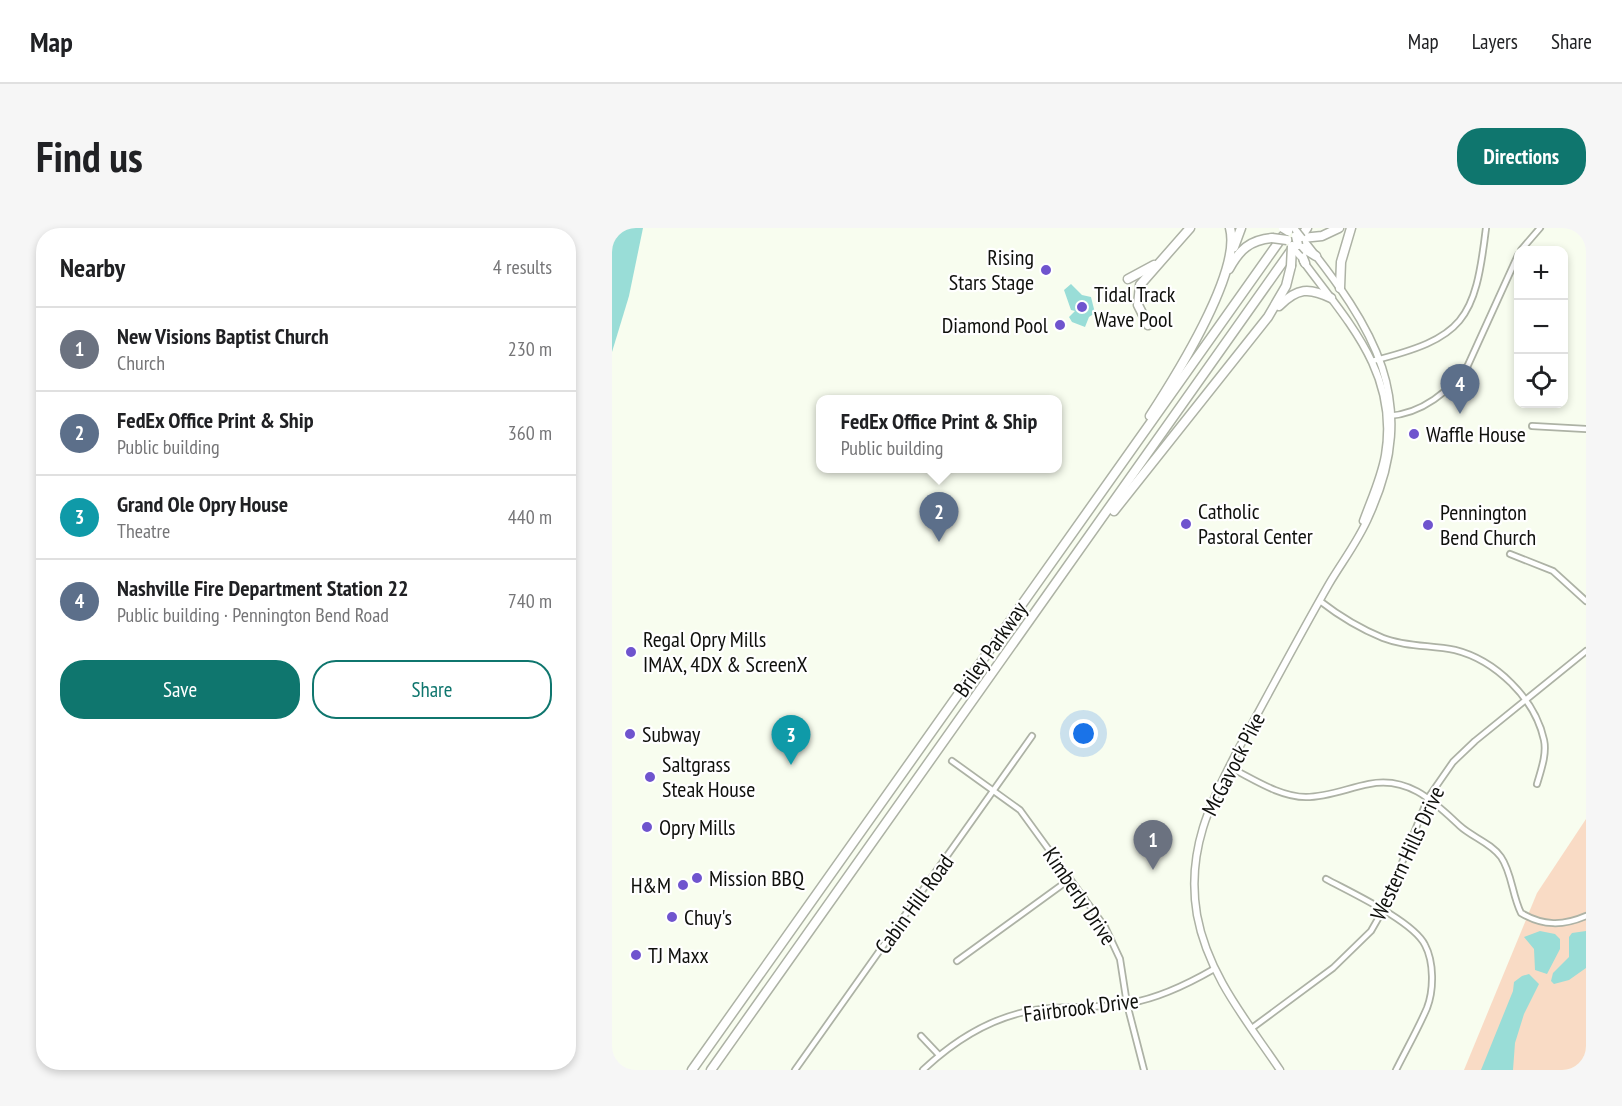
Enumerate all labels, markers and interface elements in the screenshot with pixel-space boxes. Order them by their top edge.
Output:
text: Map [30,23,73,60]
text: Map [1408,28,1439,55]
text: Layers [1472,28,1518,55]
text: Share [1551,28,1592,55]
button: Directions [1457,128,1586,185]
text: Find us [36,129,143,184]
place label: Rising Stars Stage [949,243,1034,296]
map controls [1514,246,1568,408]
button: + [1514,246,1568,300]
text: Nearby [60,251,125,284]
text: 4 results [493,254,552,280]
marker: Rising Stars Stage [1039,263,1053,277]
place label: Tidal Track Wave Pool [1094,280,1176,333]
marker: Tidal Track Wave Pool [1075,300,1089,314]
button: − [1514,300,1568,354]
place label: Diamond Pool [942,311,1049,339]
marker: Diamond Pool [1053,318,1067,332]
text: New Visions Baptist Church [117,322,329,350]
text: 1 [75,336,84,362]
text: 230 m [508,336,552,362]
text: Church [117,350,165,376]
button: locate [1514,354,1568,408]
pin: 4 [1440,364,1480,414]
popup [816,395,1062,473]
text: FedEx Office Print & Ship [117,406,314,434]
text: FedEx Office Print & Ship [841,407,1037,435]
text: 2 [75,420,84,446]
text: 360 m [508,420,552,446]
place label: Waffle House [1426,420,1526,448]
marker: Waffle House [1407,427,1421,441]
text: Public building [117,434,220,460]
text: Public building [841,435,943,461]
text: Grand Ole Opry House [117,490,288,518]
pin: 2 [920,492,958,542]
place label: Catholic Pastoral Center [1198,497,1313,550]
place label: Pennington Bend Church [1440,498,1536,551]
text: 3 [75,504,84,530]
text: 440 m [508,504,552,530]
marker: Catholic Pastoral Center [1179,517,1193,531]
text: Theatre [117,518,170,544]
marker: Pennington Bend Church [1421,518,1435,532]
text: Nashville Fire Department Station 22 [117,574,408,602]
text: 4 [75,588,84,614]
text: 740 m [508,588,552,614]
street label: Briley Parkway [947,595,1033,702]
text: Public building · Pennington Bend Road [117,602,389,628]
place label: Regal Opry Mills IMAX, 4DX & ScreenX [643,625,808,678]
marker: Regal Opry Mills IMAX, 4DX & ScreenX [624,645,638,659]
button: Save [60,660,300,719]
button: Share [312,660,552,719]
street label: McGavock Pike [1195,708,1271,820]
pin: 3 [772,716,810,765]
your location [1069,719,1098,748]
place label: Subway [642,720,701,748]
marker: Subway [623,727,637,741]
place label: Saltgrass Steak House [662,750,755,803]
marker: Saltgrass Steak House [643,770,657,784]
street label: Western Hills Drive [1364,782,1450,924]
place label: Opry Mills [659,813,735,841]
marker: Opry Mills [640,820,654,834]
pin: 1 [1134,820,1172,870]
street label: Kimberly Drive [1037,842,1123,950]
street label: Cabin Hill Road [869,849,959,959]
place label: Mission BBQ [709,864,805,892]
place label: H&M [631,871,671,899]
marker: Mission BBQ [690,871,704,885]
marker: H&M [676,878,690,892]
place label: Chuy's [684,903,732,931]
marker: Chuy's [665,910,679,924]
place label: TJ Maxx [648,941,708,969]
marker: TJ Maxx [629,948,643,962]
street label: Fairbrook Drive [1022,986,1140,1028]

